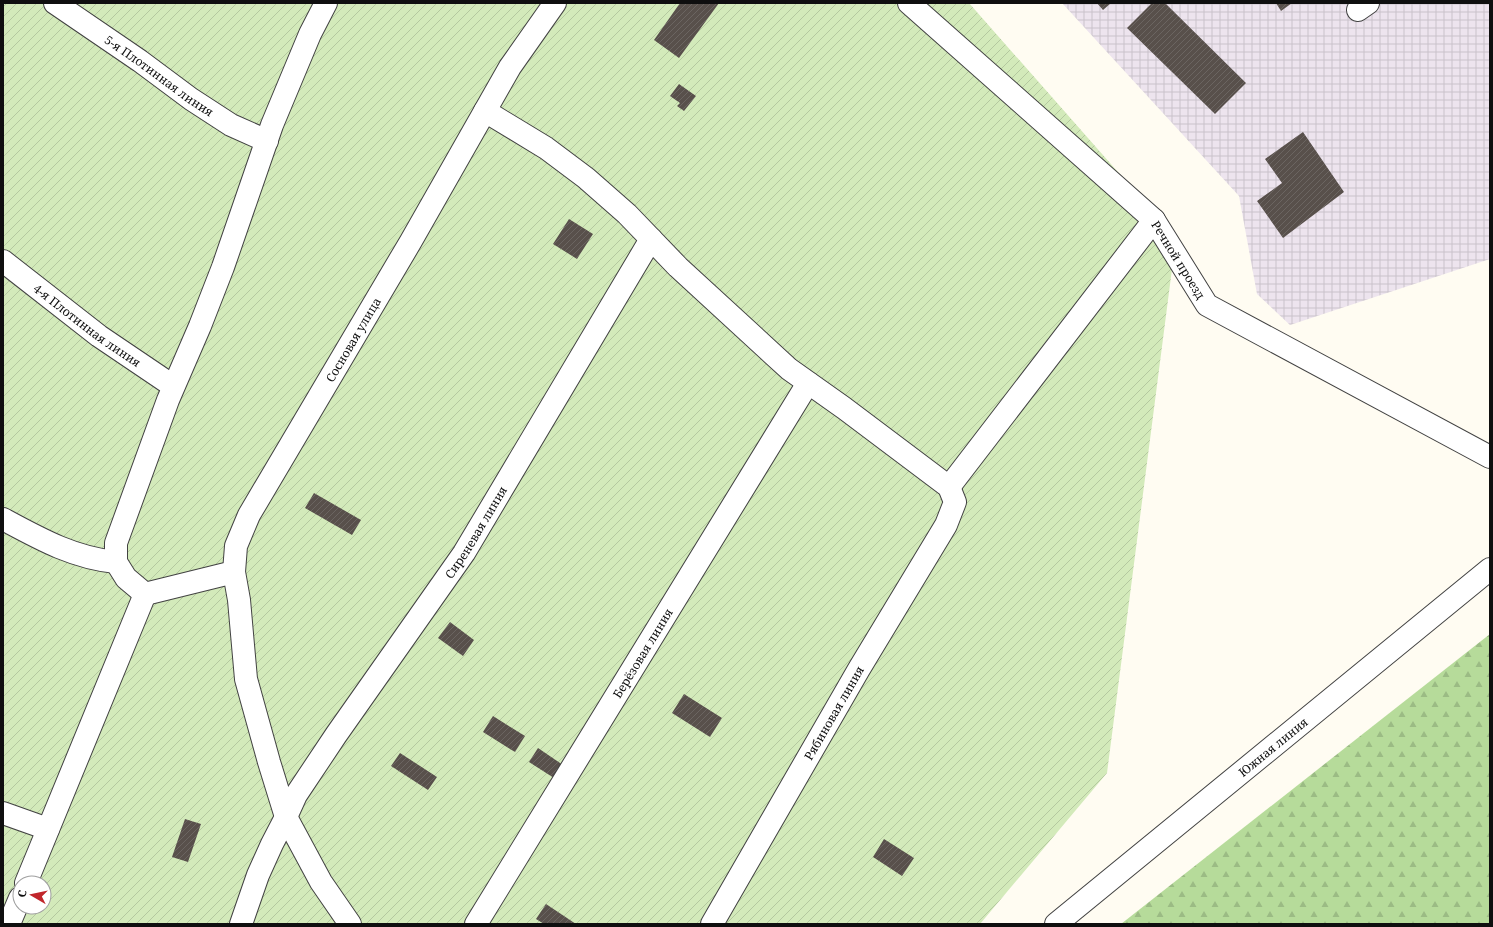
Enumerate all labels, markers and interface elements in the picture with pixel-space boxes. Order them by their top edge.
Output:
street label: 5-я Плотинная линия [101,31,217,120]
street label: Речной проезд [1148,217,1210,302]
street label: 4-я Плотинная линия [30,280,145,371]
street label: Сосновая улица [321,294,385,385]
street label: Сиреневая линия [440,482,511,582]
street label: Берёзовая линия [608,605,676,701]
street label: Рябиновая линия [800,663,868,763]
street label: Южная линия [1234,713,1311,780]
north arrow [12,875,52,915]
text: С [14,889,30,898]

